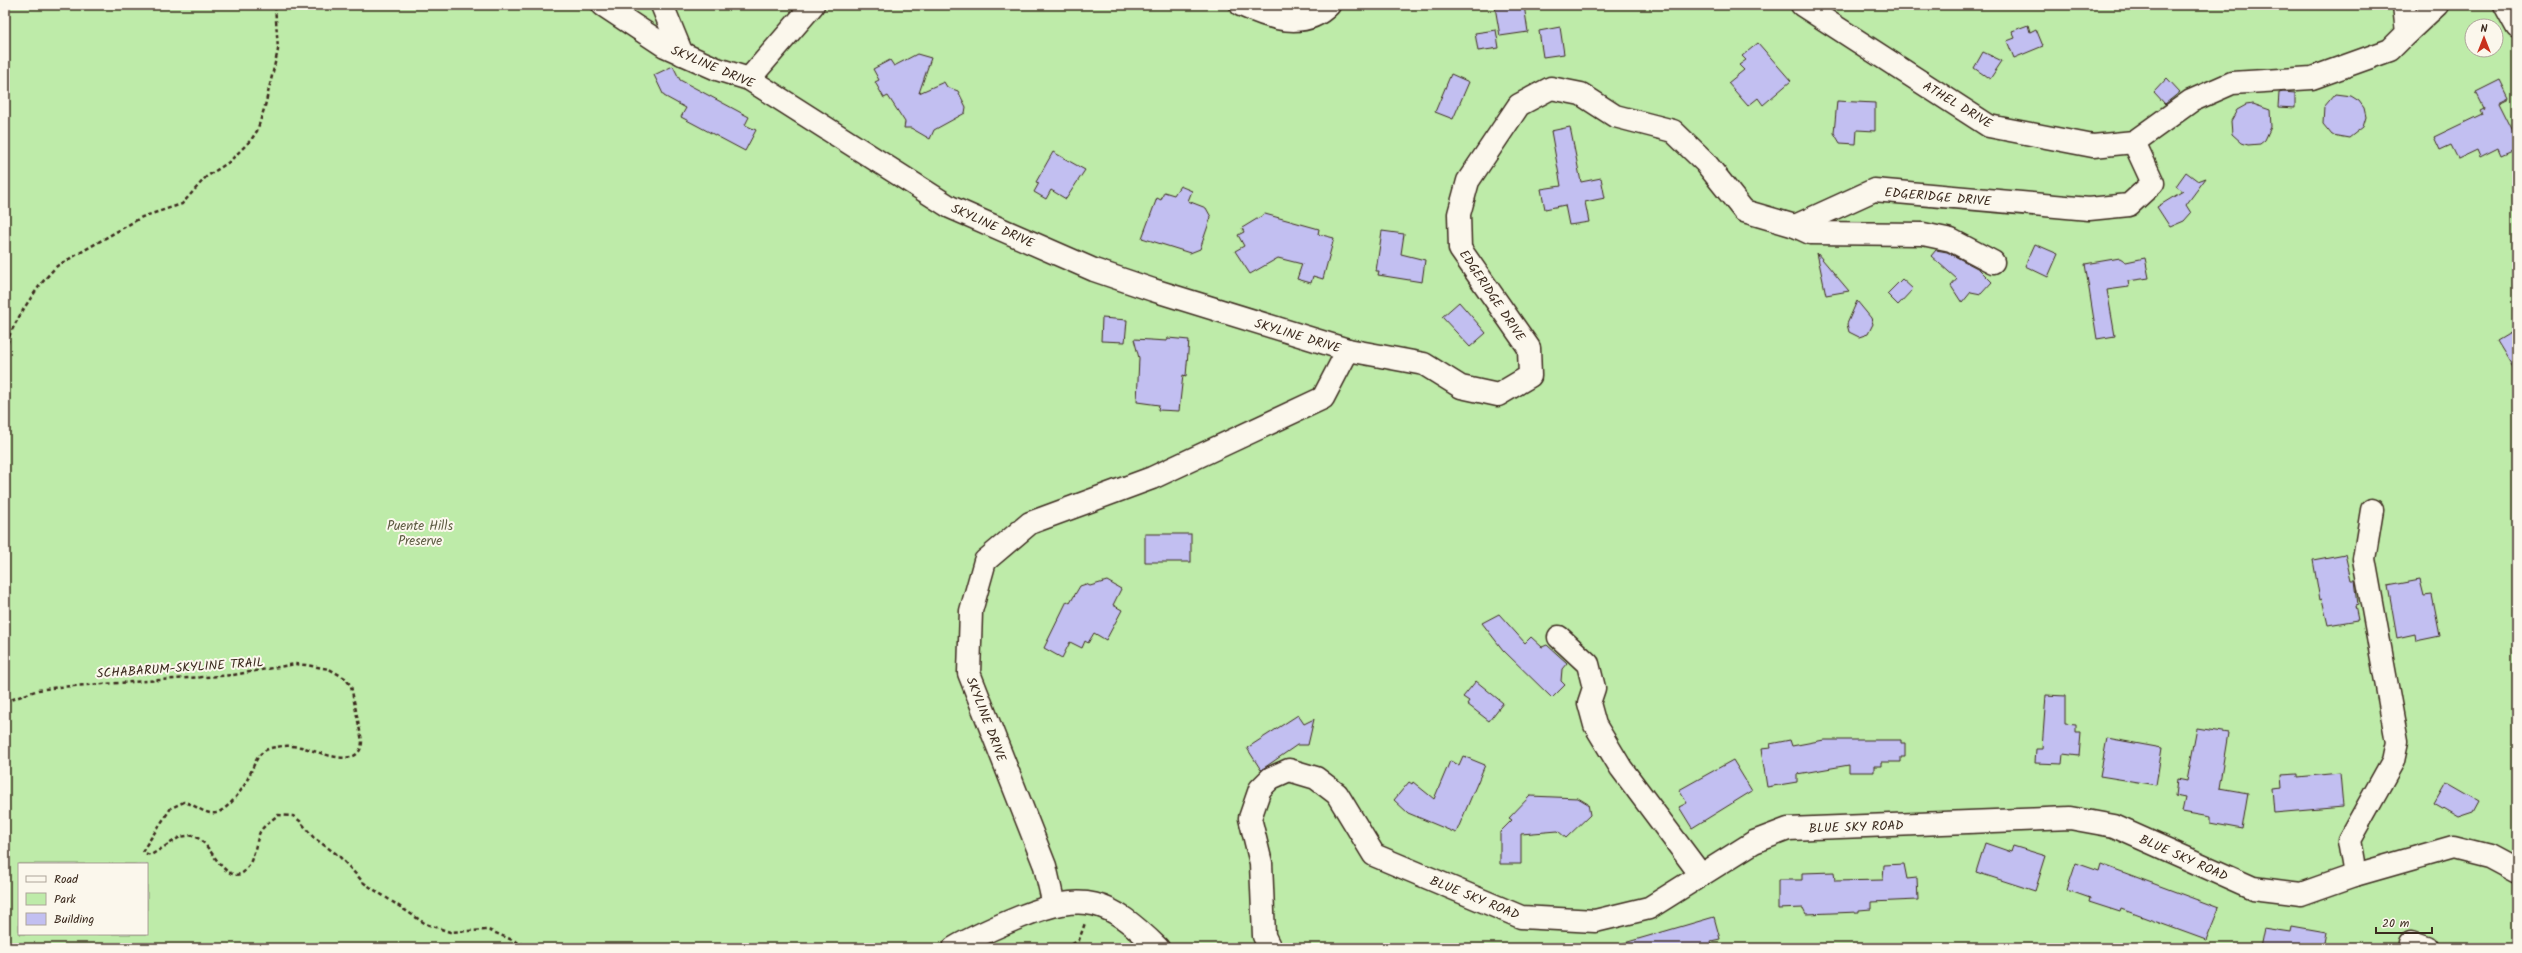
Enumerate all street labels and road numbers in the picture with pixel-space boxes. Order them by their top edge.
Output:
street label: SKYLINE DRIVE [667,40,758,95]
street label: ATHEL DRIVE [1918,76,1996,135]
street label: EDGERIDGE DRIVE [1884,182,1992,213]
street label: SKYLINE DRIVE [947,199,1038,254]
street label: EDGERIDGE DRIVE [1453,246,1531,346]
street label: SKYLINE DRIVE [1252,313,1344,360]
street label: SCHABARUM-SKYLINE TRAIL [96,652,264,685]
street label: SKYLINE DRIVE [960,674,1012,765]
street label: BLUE SKY ROAD [1808,815,1904,840]
street label: BLUE SKY ROAD [2136,829,2231,887]
street label: BLUE SKY ROAD [1426,871,1522,926]

